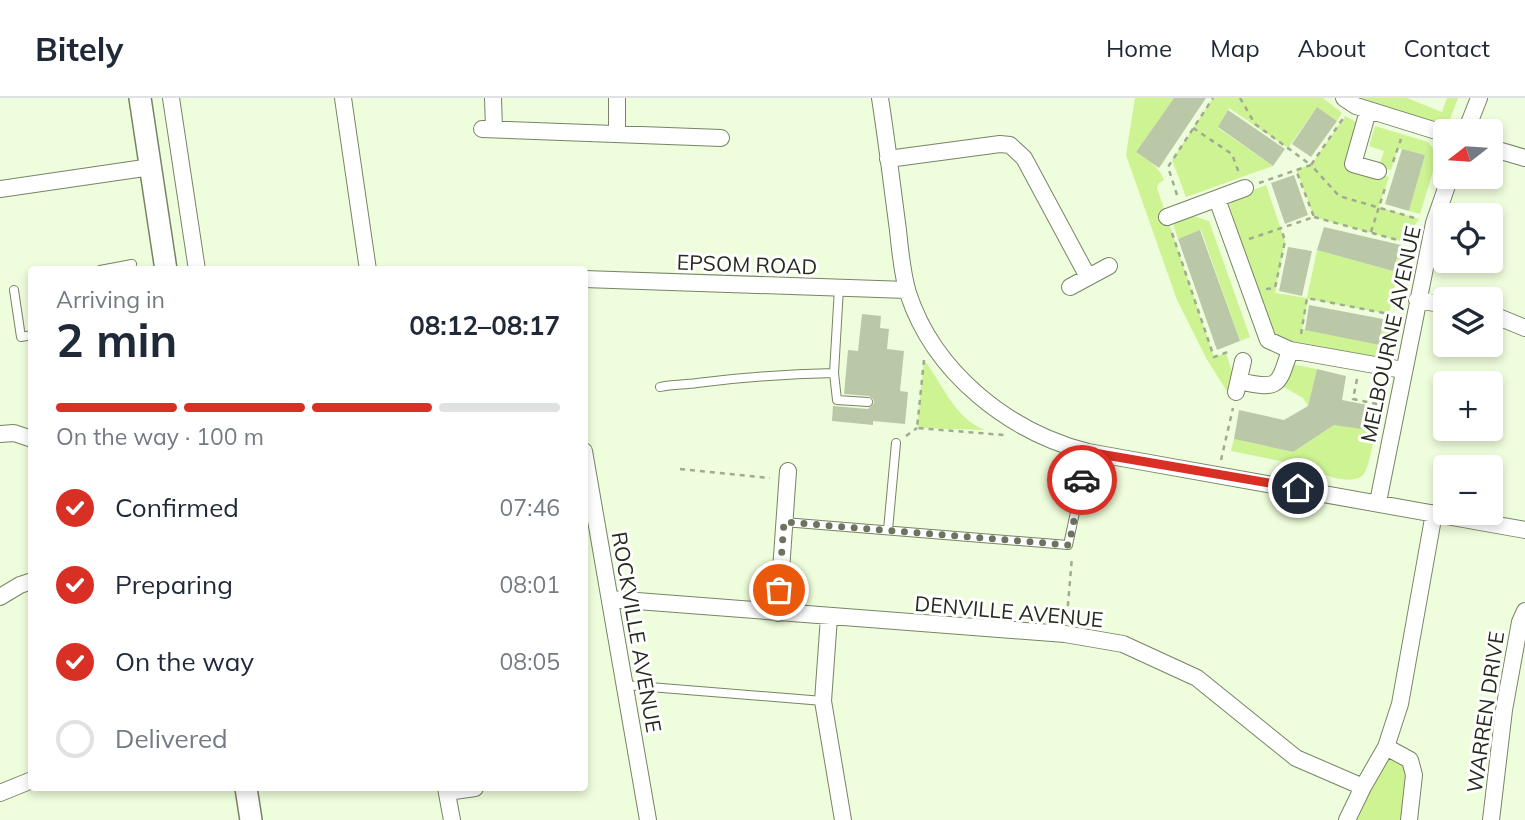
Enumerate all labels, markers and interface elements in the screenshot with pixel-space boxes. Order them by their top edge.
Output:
text: Bitely [35,28,123,69]
text: Home [1106,33,1172,63]
text: Map [1210,33,1260,63]
text: About [1298,33,1366,63]
text: Contact [1404,33,1490,63]
north arrow [1433,119,1503,189]
map controls [1433,119,1503,525]
button: locate [1433,203,1503,273]
street label: MELBOURNE AVENUE [1354,224,1426,444]
street label: EPSOM ROAD [676,249,818,279]
text: Arriving in [56,285,165,314]
button: layers [1433,287,1503,357]
text: 08:12–08:17 [409,309,560,342]
text: 2 min [56,311,177,369]
button: + [1433,371,1503,441]
text: On the way · 100 m [56,422,264,451]
courier [1047,445,1117,515]
button: − [1433,455,1503,525]
pin [1268,458,1328,518]
icon: car [1063,461,1101,499]
icon: home [1279,469,1317,507]
icon: check [56,489,94,527]
text: Confirmed [115,491,239,524]
text: 07:46 [500,493,560,522]
street label: ROCKVILLE AVENUE [607,530,667,734]
pin [749,560,809,620]
icon: check [56,566,94,604]
text: Preparing [115,568,233,601]
text: 08:01 [500,570,560,599]
icon: bag [760,571,798,609]
street label: DENVILLE AVENUE [914,590,1104,632]
street label: WARREN DRIVE [1461,630,1509,794]
icon: check [56,643,94,681]
text: On the way [115,645,254,678]
text: 08:05 [500,647,560,676]
text: Delivered [115,722,228,755]

